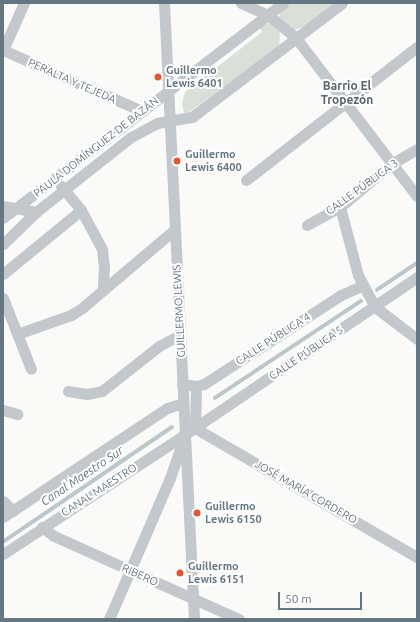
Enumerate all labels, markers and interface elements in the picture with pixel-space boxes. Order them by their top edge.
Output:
street label: PERALTA Y TEJEDA [26,56,118,106]
place label: Guillermo Lewis 6401 [166,64,223,90]
marker: Guillermo Lewis 6401 [153,72,163,82]
district label: Barrio El Tropezón [321,79,373,107]
street label: PAULA DOMÍNGUEZ DE BAZÁN [31,94,161,200]
place label: Guillermo Lewis 6400 [185,148,242,174]
marker: Guillermo Lewis 6400 [172,156,182,166]
street label: CALLE PÚBLICA 3 [323,156,401,218]
street label: GUILLERMO LEWIS [170,264,188,358]
street label: CALLE PÚBLICA 4 [233,310,313,368]
street label: CALLE PÚBLICA 5 [266,323,346,383]
water label: Canal Maestro Sur [38,443,126,509]
street label: JOSÉ MARÍA CORDERO [253,457,359,527]
street label: CANAL MAESTRO [59,461,139,519]
place label: Guillermo Lewis 6150 [205,500,262,526]
marker: Guillermo Lewis 6150 [192,508,202,518]
place label: Guillermo Lewis 6151 [188,560,245,586]
street label: RIBERO [120,561,160,589]
marker: Guillermo Lewis 6151 [175,568,185,578]
scale bar [280,584,364,610]
text: 50 m [285,592,312,605]

